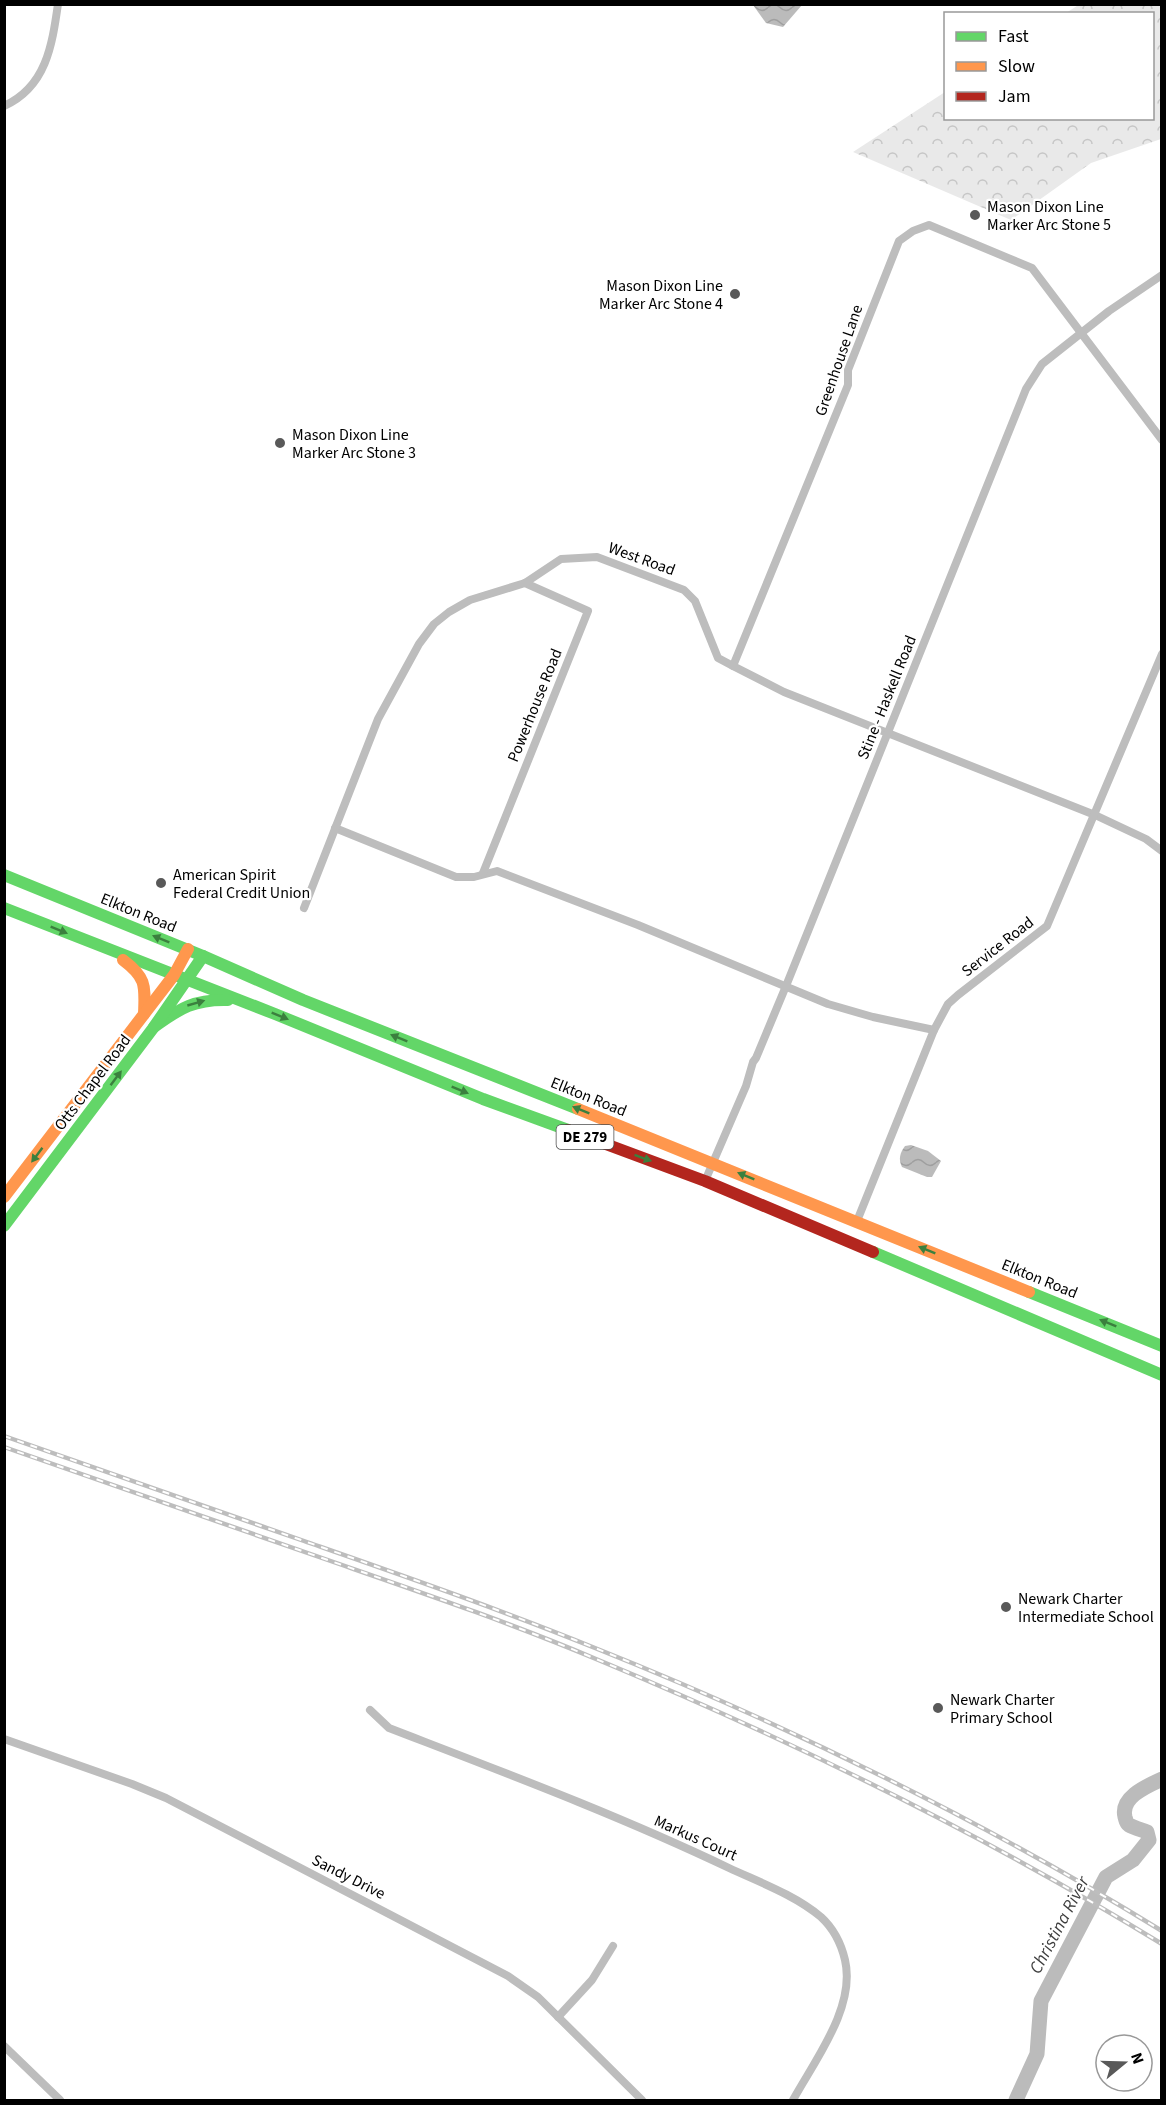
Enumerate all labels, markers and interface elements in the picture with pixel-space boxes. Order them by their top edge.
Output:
legend [944,12,1154,120]
text: Fast [998,24,1029,49]
text: Slow [998,54,1035,79]
text: Jam [998,84,1031,109]
place label: Mason Dixon Line Marker Arc Stone 5 [987,196,1111,236]
marker: Mason Dixon Line Marker Arc Stone 5 [968,208,982,222]
place label: Mason Dixon Line Marker Arc Stone 4 [599,275,723,315]
marker: Mason Dixon Line Marker Arc Stone 4 [728,287,742,301]
street label: Greenhouse Lane [810,302,868,419]
place label: Mason Dixon Line Marker Arc Stone 3 [292,424,416,464]
marker: Mason Dixon Line Marker Arc Stone 3 [273,436,287,450]
street label: West Road [605,537,678,581]
street label: Stine - Haskell Road [852,632,922,763]
street label: Powerhouse Road [502,645,568,765]
place label: American Spirit Federal Credit Union [173,864,310,904]
marker: American Spirit Federal Credit Union [154,876,168,890]
street label: Elkton Road [97,888,180,938]
street label: Service Road [957,912,1038,982]
one-way arrow [50,925,68,935]
one-way arrow [152,934,170,943]
one-way arrow [187,998,205,1007]
one-way arrow [271,1011,289,1021]
street label: Otts Chapel Road [49,1030,136,1135]
one-way arrow [390,1033,408,1043]
one-way arrow [110,1071,122,1087]
street label: Elkton Road [547,1072,630,1122]
one-way arrow [451,1086,469,1095]
one-way arrow [571,1105,589,1115]
road number: DE 279 [556,1125,614,1149]
one-way arrow [30,1147,43,1163]
one-way arrow [634,1154,652,1163]
one-way arrow [737,1171,755,1181]
one-way arrow [918,1245,936,1254]
street label: Elkton Road [998,1254,1081,1304]
one-way arrow [1098,1318,1116,1328]
place label: Newark Charter Intermediate School [1018,1588,1154,1628]
marker: Newark Charter Intermediate School [999,1600,1013,1614]
place label: Newark Charter Primary School [950,1689,1055,1729]
marker: Newark Charter Primary School [931,1701,945,1715]
street label: Markus Court [650,1810,741,1866]
street label: Sandy Drive [308,1849,389,1905]
water label: Christina River [1023,1871,1096,1978]
north arrow [1094,2033,1154,2093]
text: N [1125,2050,1149,2067]

